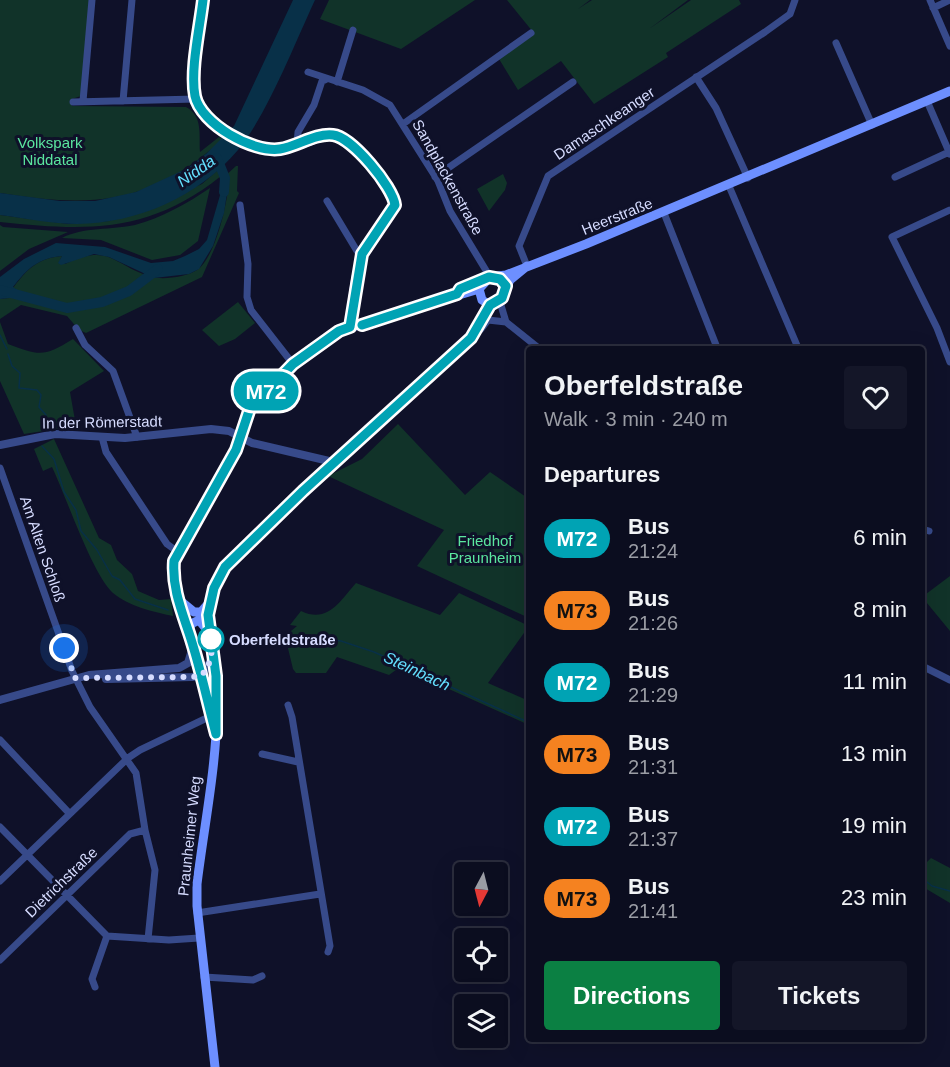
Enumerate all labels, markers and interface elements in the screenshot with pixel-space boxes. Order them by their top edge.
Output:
street label: Damaschkeanger [551,83,657,163]
street label: Sandplackenstraße [409,116,487,238]
park label: Volkspark Niddatal [17,134,83,168]
water label: Nidda [174,152,218,190]
street label: Heerstraße [579,194,655,238]
button: heart [844,366,907,429]
text: Oberfeldstraße [544,370,743,401]
line badge: M72 [232,372,300,410]
text: M72 [246,380,286,403]
text: Walk · 3 min · 240 m [544,408,728,430]
street label: In der Römerstadt [42,412,163,432]
text: Departures [544,462,660,487]
street label: Am Alten Schloß [17,494,69,604]
text: Bus [628,514,670,539]
text: 6 min [853,525,907,550]
text: M72 [557,527,597,550]
park label: Friedhof Praunheim [449,532,521,566]
text: 21:24 [628,540,678,562]
text: Bus [628,586,670,611]
text: 8 min [853,597,907,622]
text: M73 [557,599,597,622]
text: 21:26 [628,612,678,634]
marker: Oberfeldstraße [198,626,224,652]
place label: Oberfeldstraße [229,631,336,648]
your location [49,633,79,663]
water label: Steinbach [381,648,453,694]
text: Bus [628,658,670,683]
text: 11 min [843,669,907,694]
text: M72 [557,671,597,694]
text: 21:29 [628,684,678,706]
text: Bus [628,730,670,755]
text: 13 min [841,741,907,766]
text: M73 [557,743,597,766]
text: 21:31 [628,756,678,778]
street label: Praunheimer Weg [174,775,204,897]
text: Bus [628,802,670,827]
text: 19 min [841,813,907,838]
text: M72 [557,815,597,838]
text: 21:37 [628,828,678,850]
street label: Dietrichstraße [22,843,100,921]
north arrow [454,862,508,916]
map controls [454,862,508,1048]
text: Bus [628,874,670,899]
text: 23 min [841,885,907,910]
text: M73 [557,887,597,910]
text: 21:41 [628,900,678,922]
button: locate [454,928,508,982]
button: Directions [544,961,720,1030]
button: Tickets [732,961,907,1030]
button: layers [454,994,508,1048]

